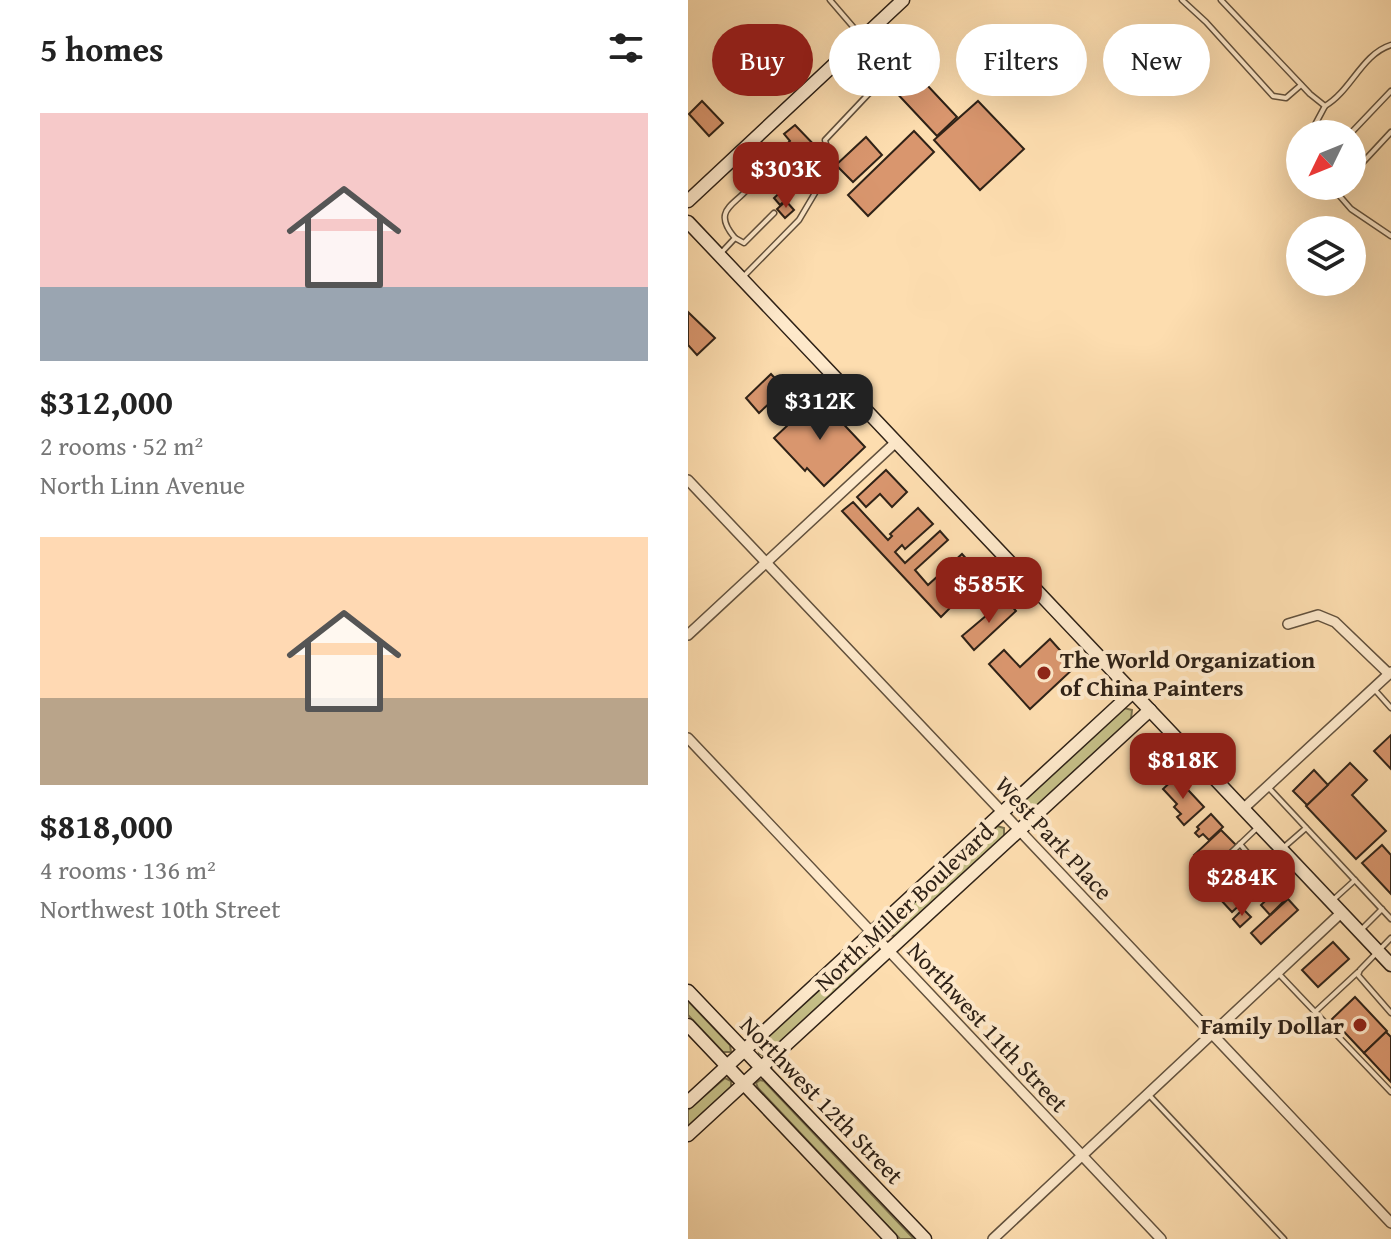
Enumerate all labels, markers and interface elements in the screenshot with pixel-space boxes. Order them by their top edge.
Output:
text: 5 homes [40,24,164,73]
chip: Buy [712,24,813,96]
chip: Rent [829,24,940,96]
chip: Filters [956,24,1087,96]
chip: New [1103,24,1210,96]
icon: filters [604,26,648,70]
north arrow [1286,120,1366,200]
map controls [1286,120,1366,296]
pin: $303K [730,142,842,210]
text: $303K [751,148,821,187]
icon: home [272,165,416,309]
button: layers [1286,216,1366,296]
pin: $312K [764,374,876,442]
text: $312,000 [40,377,173,426]
text: $312K [785,380,855,419]
text: 2 rooms · 52 m² [40,426,203,465]
text: North Linn Avenue [40,465,245,504]
pin: $585K [933,557,1045,625]
text: $585K [954,563,1024,602]
icon: home [272,589,416,733]
place label: The World Organization of China Painters [1060,642,1315,705]
marker: The World Organization of China Painters [1035,664,1053,682]
pin: $818K [1127,733,1239,801]
text: $818K [1148,739,1218,778]
street label: West Park Place [987,768,1121,908]
text: $818,000 [40,801,173,850]
street label: North Miller Boulevard [807,814,1001,999]
text: 4 rooms · 136 m² [40,850,216,889]
pin: $284K [1186,850,1298,918]
text: $284K [1207,856,1277,895]
text: Northwest 10th Street [40,889,280,928]
street label: Northwest 11th Street [900,934,1077,1120]
street label: Northwest 12th Street [732,1008,912,1192]
place label: Family Dollar [1201,1008,1344,1043]
marker: Family Dollar [1351,1016,1369,1034]

